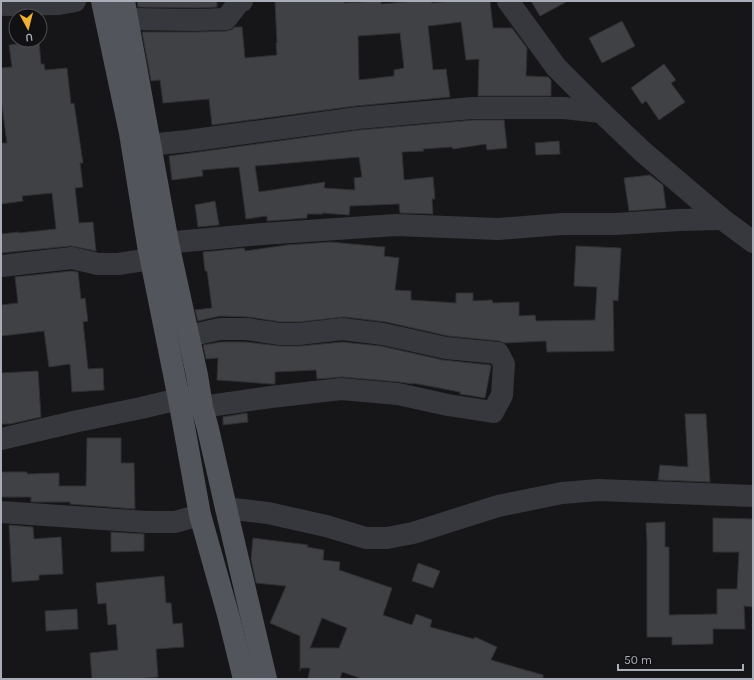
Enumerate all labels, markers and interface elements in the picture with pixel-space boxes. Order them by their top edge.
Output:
north arrow [8,8,48,48]
text: U [25,31,34,44]
scale bar [618,646,743,672]
text: 50 m [624,653,652,667]

